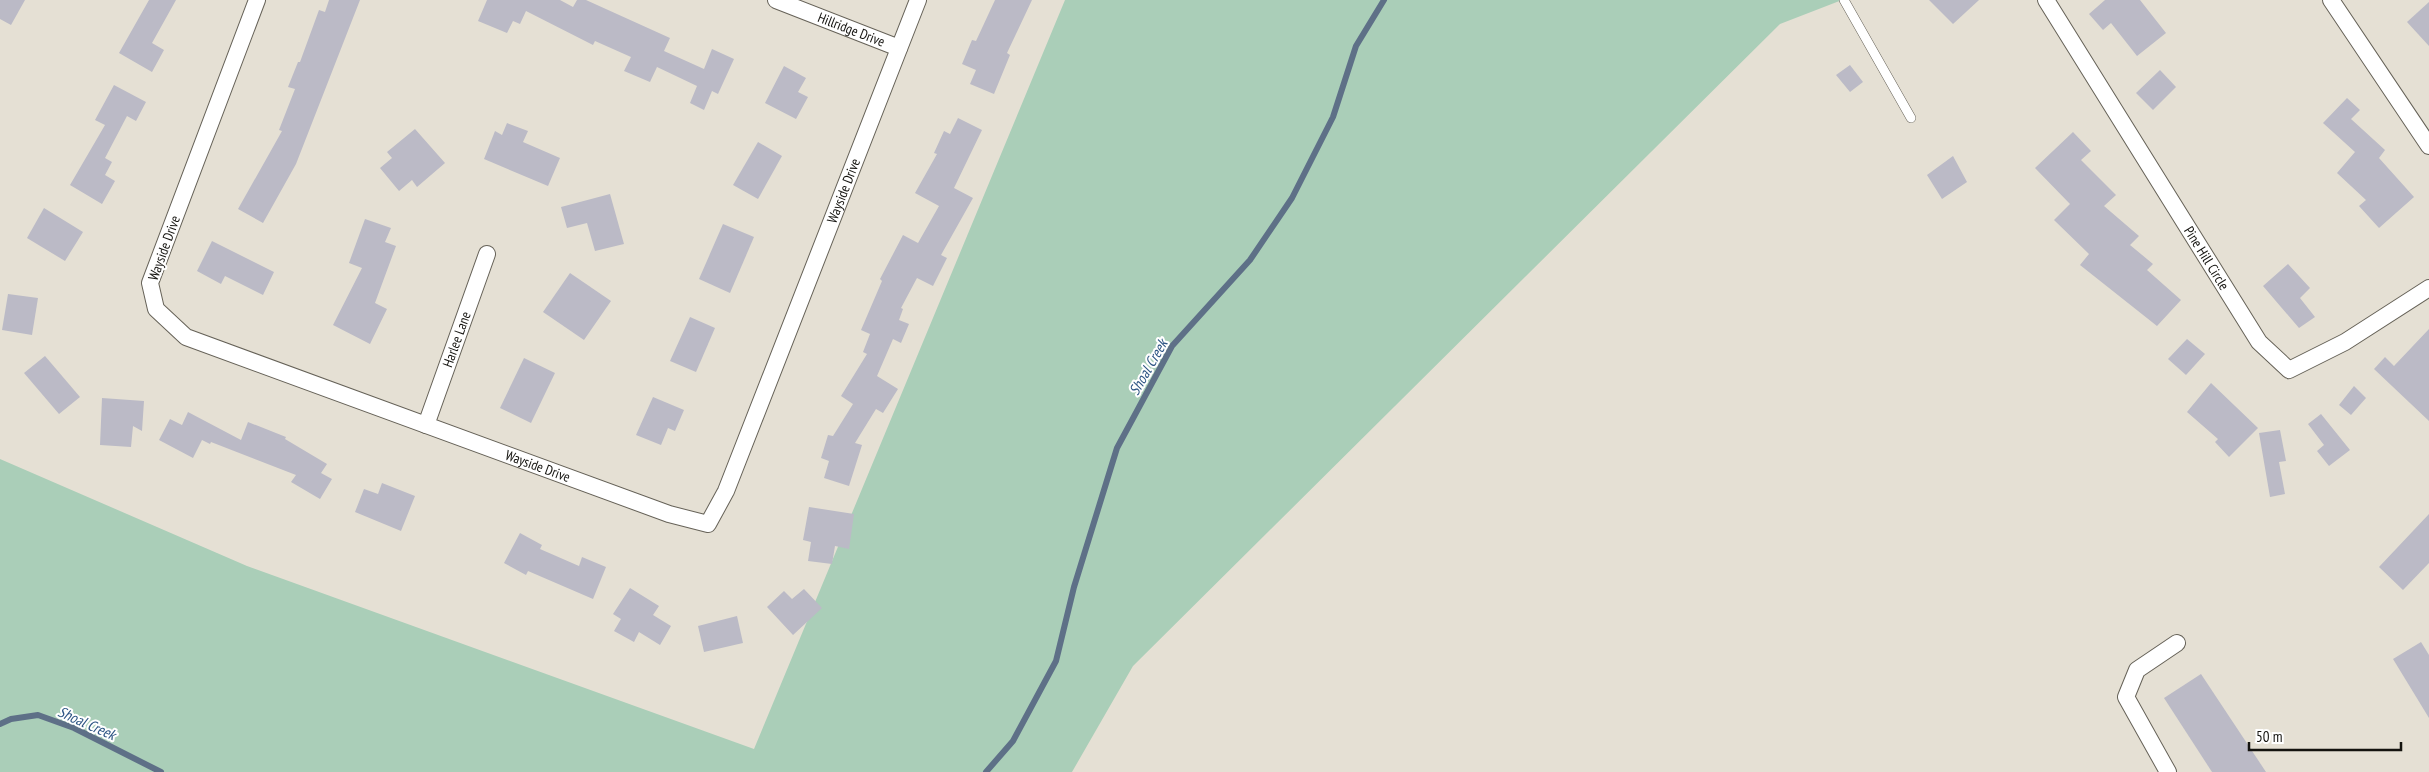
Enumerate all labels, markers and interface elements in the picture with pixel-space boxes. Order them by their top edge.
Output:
street label: Hillridge Drive [815,8,888,51]
street label: Wayside Drive [823,156,864,226]
street label: Wayside Drive [144,213,184,283]
street label: Pine Hill Circle [2180,223,2233,293]
street label: Harlee Lane [438,309,475,370]
water label: Shoal Creek [1125,334,1173,398]
street label: Wayside Drive [503,446,573,486]
water label: Shoal Creek [55,702,121,745]
scale bar [2249,720,2402,752]
text: 50 m [2256,727,2282,746]

